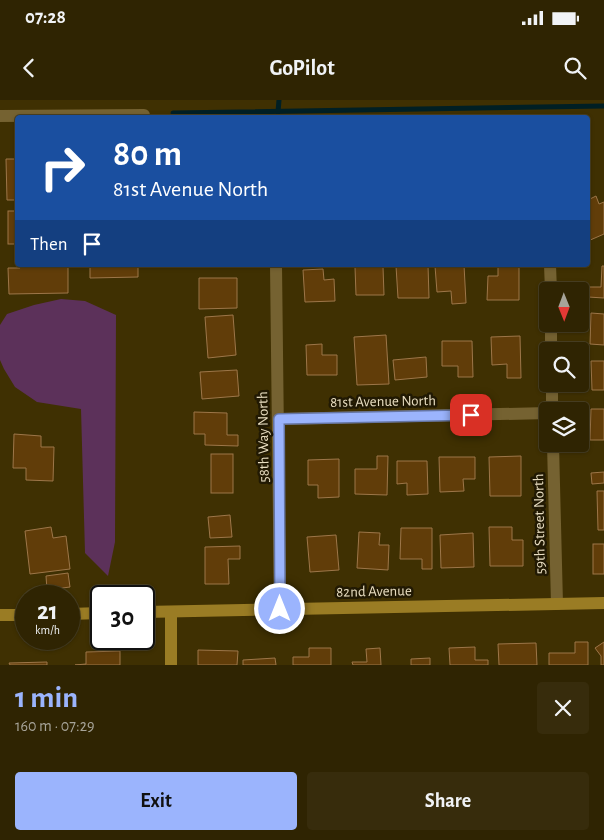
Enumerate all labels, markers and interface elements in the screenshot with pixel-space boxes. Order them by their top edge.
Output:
text: 07:28 [25,8,66,27]
icon: back [15,54,43,82]
icon: search [561,54,589,82]
text: GoPilot [269,57,335,79]
icon: right [30,135,95,200]
text: 80 m [113,137,182,172]
text: 81st Avenue North [113,178,268,200]
icon: arrive [78,230,106,258]
text: Then [30,235,68,254]
north arrow [539,282,589,332]
map controls [539,282,589,452]
button: search [539,342,589,392]
street label: 58th Way North [255,391,272,483]
street label: 81st Avenue North [330,393,436,410]
pin [450,394,492,436]
icon: arrive [457,401,485,429]
button: layers [539,402,589,452]
street label: 59th Street North [531,473,548,574]
position arrow [253,582,305,634]
street label: 82nd Avenue [336,583,412,600]
speed limit sign: 30 [90,585,155,650]
text: 21 [37,599,58,624]
text: km/h [35,624,60,636]
button: close [537,682,589,734]
text: 1 min [15,683,78,713]
text: 160 m · 07:29 [15,718,94,734]
button: Exit [15,772,297,830]
button: Share [307,772,589,830]

